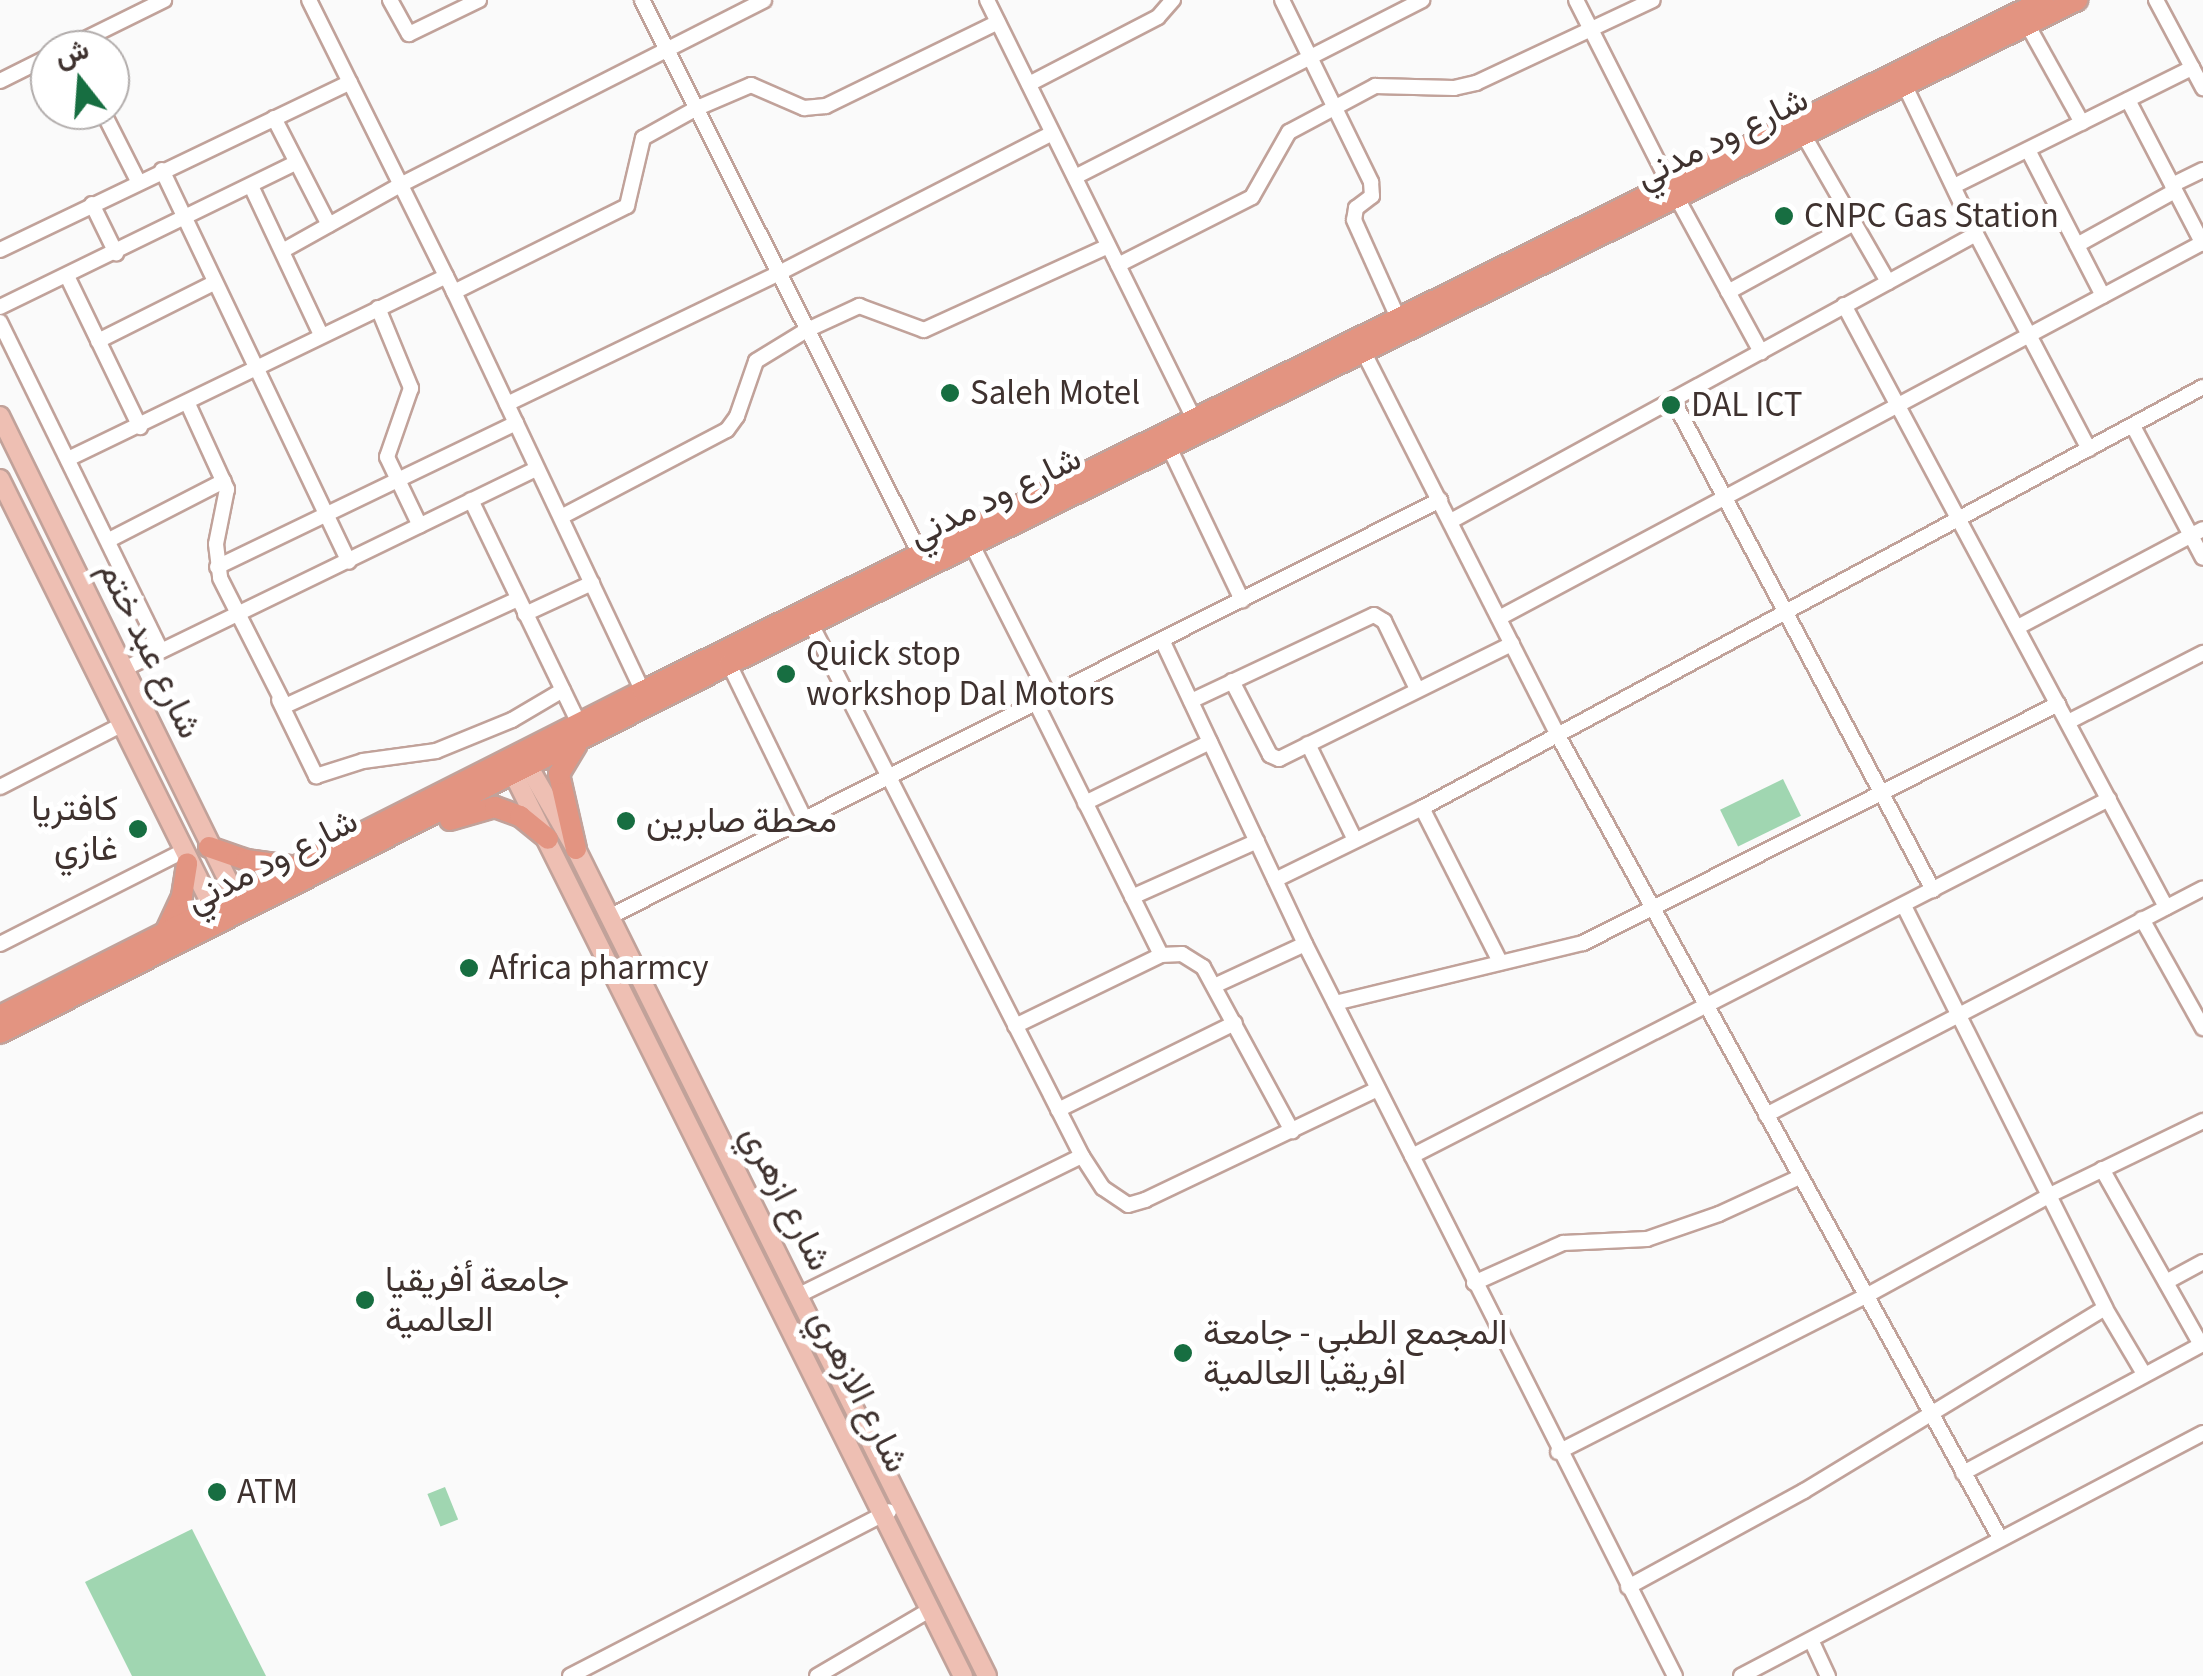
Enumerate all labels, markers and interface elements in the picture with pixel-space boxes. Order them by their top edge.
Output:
text: ش [50,29,94,77]
north arrow [30,30,130,130]
street label: شارع ود مدني [1629,78,1815,198]
place label: CNPC Gas Station [1804,195,2059,237]
marker: CNPC Gas Station [1773,205,1795,227]
place label: Saleh Motel [970,372,1140,414]
marker: Saleh Motel [939,382,961,404]
place label: DAL ICT [1691,384,1803,426]
marker: DAL ICT [1660,394,1682,416]
street label: شارع ود مدني [902,437,1088,557]
street label: شارع عبد ختم [89,555,211,745]
place label: Quick stop workshop Dal Motors [806,633,1114,715]
marker: Quick stop workshop Dal Motors [775,663,797,685]
place label: كافتريا غازي [31,788,118,870]
street label: شارع ود مدني [179,800,365,922]
place label: محطة صابرين [646,800,837,842]
marker: محطة صابرين [615,810,637,832]
marker: كافتريا غازي [127,818,149,840]
place label: Africa pharmcy [489,947,709,989]
marker: Africa pharmcy [458,957,480,979]
street label: شارع ازهري [732,1118,840,1278]
place label: جامعة أفريقيا العالمية [385,1259,569,1341]
marker: جامعة أفريقيا العالمية [354,1289,376,1311]
street label: شارع الازهري [800,1303,918,1479]
place label: المجمع الطبي - جامعة افريقيا العالمية [1203,1312,1507,1394]
marker: المجمع الطبي - جامعة افريقيا العالمية [1172,1342,1194,1364]
place label: ATM [237,1471,298,1513]
marker: ATM [206,1481,228,1503]

